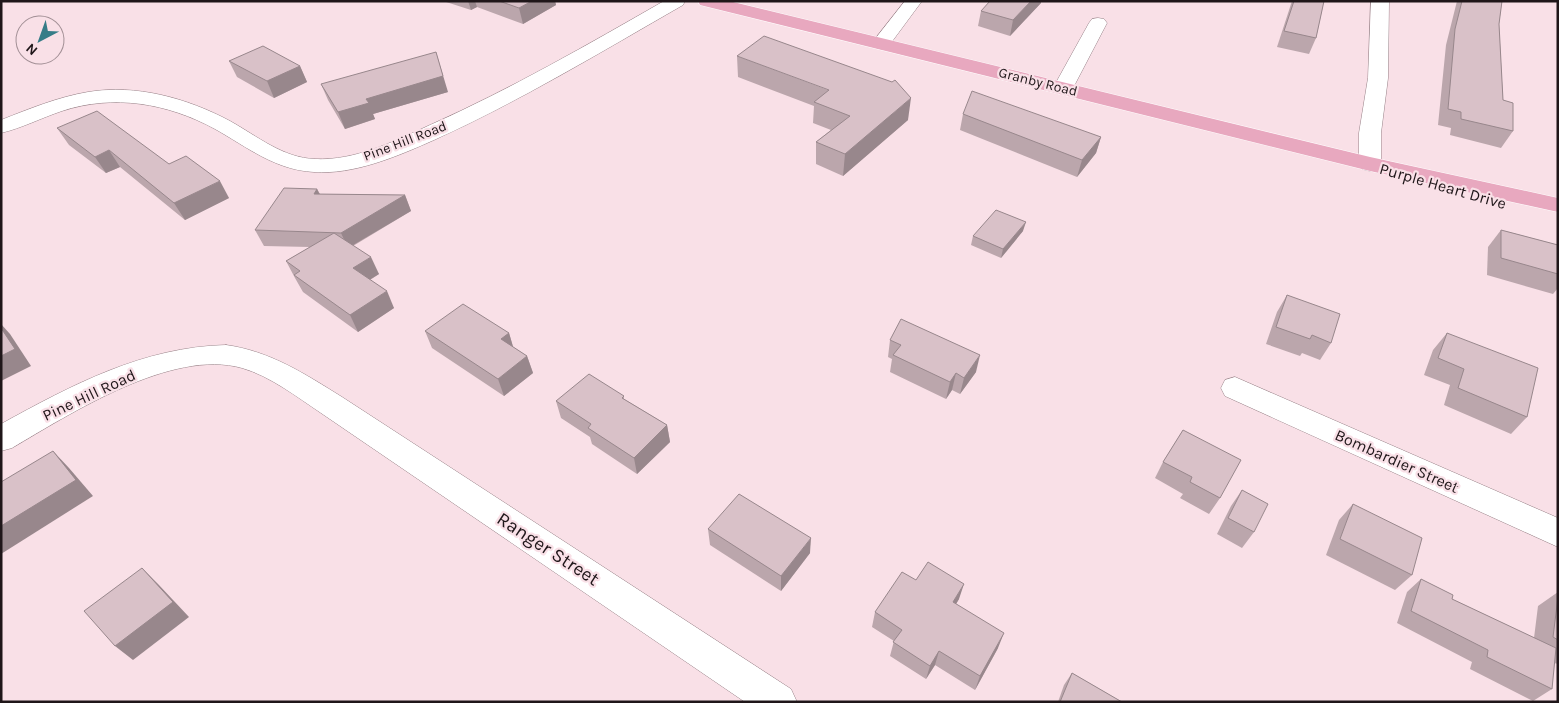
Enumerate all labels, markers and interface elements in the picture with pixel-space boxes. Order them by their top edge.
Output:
north arrow [15,15,65,65]
text: N [22,40,41,59]
street label: Granby Road [997,64,1079,100]
street label: Pine Hill Road [361,117,449,165]
street label: Purple Heart Drive [1377,159,1509,213]
street label: Pine Hill Road [40,365,138,425]
street label: Bombardier Street [1332,425,1462,497]
street label: Ranger Street [493,508,603,590]

